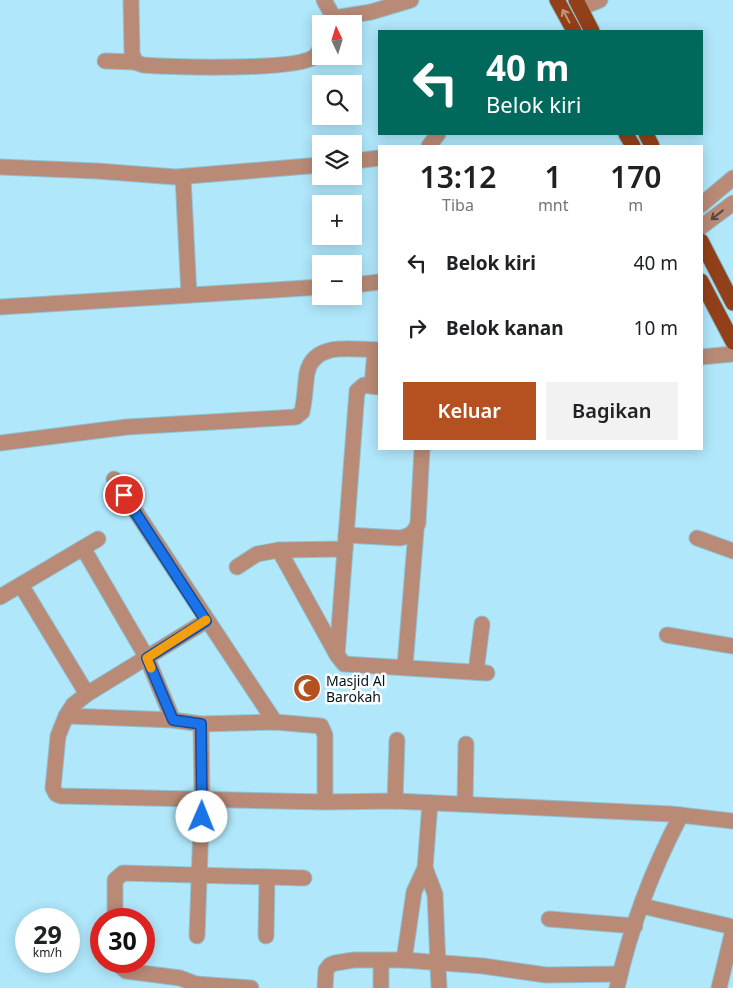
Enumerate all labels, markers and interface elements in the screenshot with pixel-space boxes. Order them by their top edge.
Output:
one-way arrow [561,8,571,23]
north arrow [312,15,362,65]
map controls [312,15,362,305]
text: 40 m [486,44,569,91]
icon: left [403,50,468,115]
button: search [312,75,362,125]
text: Belok kiri [486,89,581,119]
button: layers [312,135,362,185]
text: 13:12 [419,156,496,197]
text: 1 [545,156,562,197]
text: 170 [610,156,661,197]
text: Tiba [442,194,474,216]
text: mnt [538,194,569,216]
text: m [628,194,643,216]
button: + [312,195,362,245]
one-way arrow [710,210,724,220]
icon: left [403,249,431,277]
text: Belok kiri [446,250,536,276]
text: 40 m [634,250,678,276]
button: − [312,255,362,305]
icon: right [403,314,431,342]
text: Belok kanan [446,315,563,341]
text: 10 m [634,315,678,341]
button: Keluar [403,382,536,440]
button: Bagikan [546,382,678,440]
pin [103,474,145,516]
icon: arrive [110,481,138,509]
place label: Masjid Al Barokah [326,671,385,706]
mosque icon: Masjid Al Barokah [292,673,322,703]
position arrow [175,790,227,842]
speed limit sign: 30 [90,908,155,973]
text: 29 [33,917,62,951]
text: km/h [33,944,62,961]

